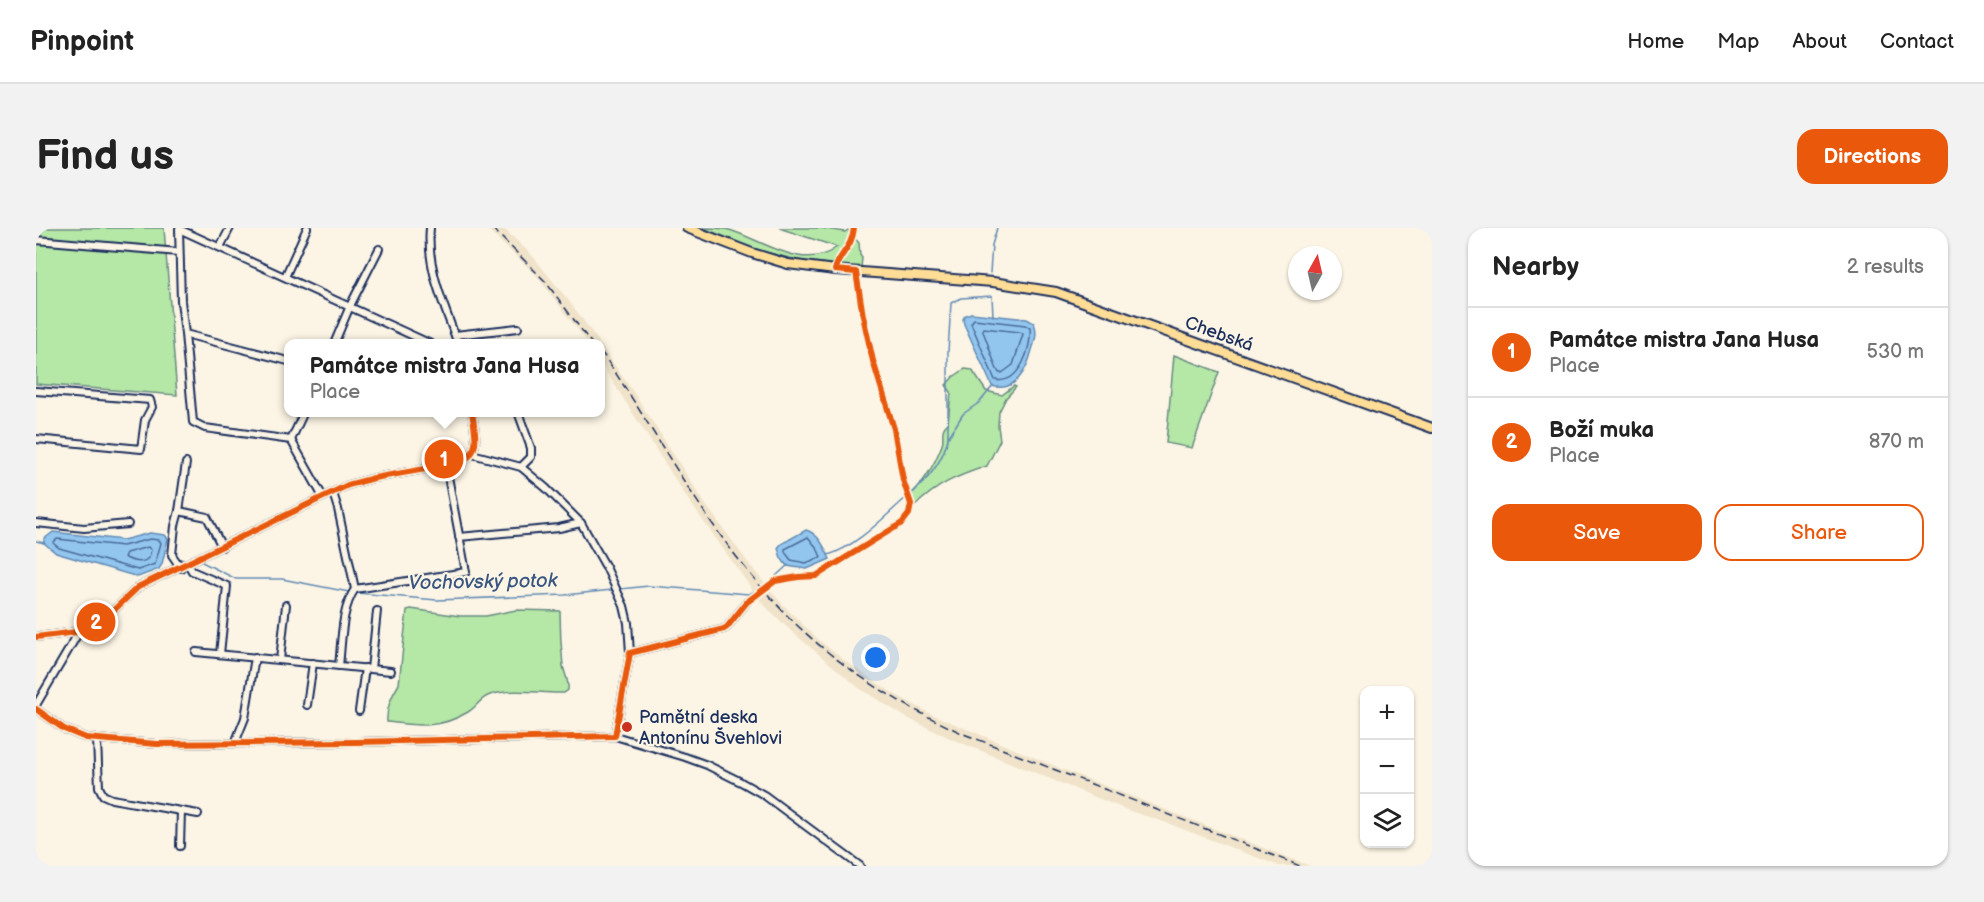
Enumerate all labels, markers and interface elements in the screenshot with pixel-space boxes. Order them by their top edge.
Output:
text: Pinpoint [30,25,134,58]
text: Home [1627,29,1684,54]
text: Map [1717,29,1759,54]
text: About [1792,29,1847,54]
text: Contact [1880,29,1954,54]
button: Directions [1797,129,1948,184]
text: Find us [36,131,174,182]
north arrow [1288,246,1342,300]
text: Nearby [1492,252,1579,283]
text: 2 results [1847,255,1924,279]
street label: Chebská [1182,312,1256,356]
text: Památce mistra Jana Husa [1549,327,1819,354]
popup [284,339,605,417]
text: 1 [1507,340,1516,364]
text: 530 m [1867,340,1924,364]
text: Památce mistra Jana Husa [309,353,580,380]
text: Place [1549,354,1600,378]
text: Place [309,380,360,404]
text: Boží muka [1549,417,1654,444]
text: 2 [1506,430,1517,454]
text: 870 m [1869,430,1924,454]
pin: 1 [424,436,464,482]
text: Place [1549,444,1600,468]
button: Save [1492,504,1702,561]
button: Share [1714,504,1924,561]
water label: Vochovský potok [408,569,559,595]
pin: 2 [76,600,116,644]
your location [861,643,890,672]
map controls [1360,686,1414,848]
button: + [1360,686,1414,740]
place label: Pamětní deska Antonínu Švehlovi [639,707,782,749]
marker: Pamětní deska Antonínu Švehlovi [620,720,634,734]
button: − [1360,740,1414,794]
button: layers [1360,794,1414,848]

